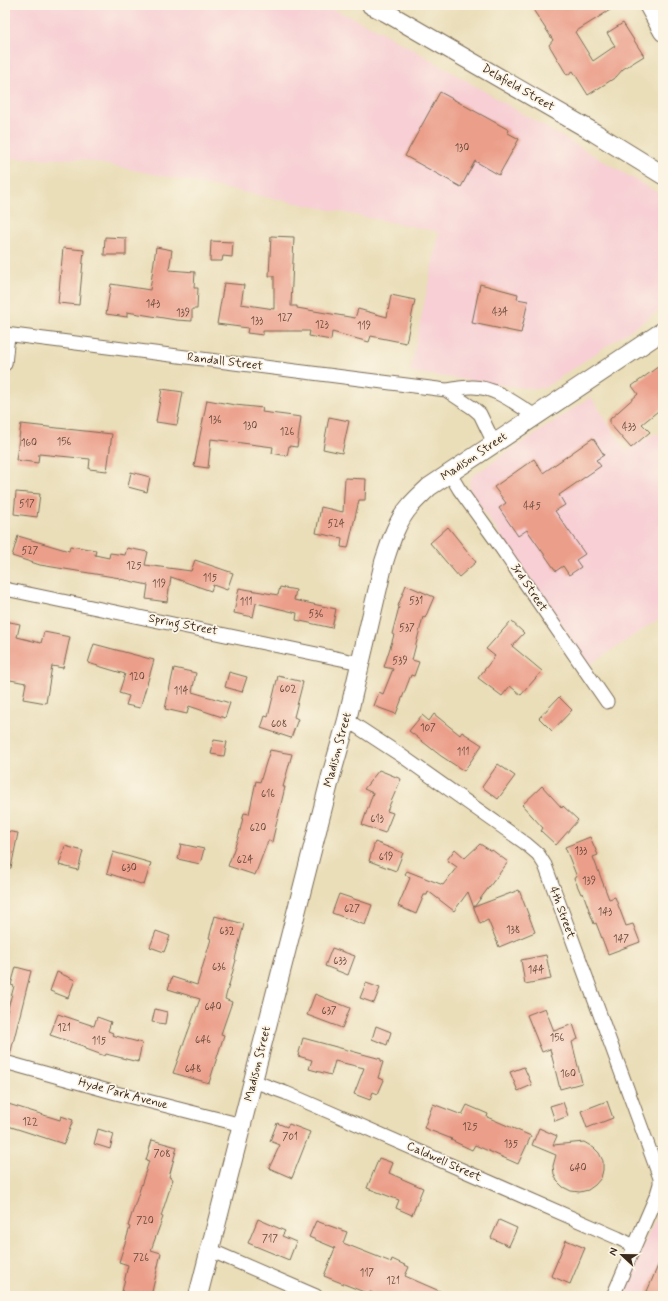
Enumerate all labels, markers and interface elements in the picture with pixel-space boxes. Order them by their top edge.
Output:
street label: Delafield Street [479,61,558,115]
house number: 130 [455,142,469,155]
house number: 143 [146,298,160,311]
house number: 434 [492,306,508,319]
house number: 139 [176,307,190,320]
house number: 127 [277,312,293,325]
house number: 133 [251,315,263,328]
house number: 123 [315,319,329,332]
house number: 119 [357,320,371,333]
street label: Randall Street [186,349,264,375]
house number: 136 [208,414,222,427]
house number: 130 [243,420,257,433]
house number: 433 [622,421,636,434]
house number: 126 [280,426,295,439]
street label: Madison Street [438,429,511,485]
house number: 156 [57,436,72,449]
house number: 160 [21,437,37,450]
house number: 517 [19,498,35,511]
house number: 445 [523,500,541,513]
house number: 524 [327,518,345,531]
house number: 527 [22,545,39,558]
house number: 125 [126,560,142,573]
street label: 3rd Street [507,561,551,615]
house number: 115 [203,572,218,585]
house number: 119 [152,578,166,591]
house number: 531 [409,595,423,608]
house number: 111 [240,596,252,609]
house number: 536 [309,608,324,621]
street label: Spring Street [147,610,219,641]
house number: 537 [399,622,415,635]
house number: 539 [392,655,408,668]
house number: 120 [129,671,145,684]
house number: 602 [280,683,296,696]
house number: 114 [174,685,188,698]
street label: Madison Street [320,710,356,789]
house number: 608 [271,718,287,731]
house number: 107 [420,722,436,735]
house number: 111 [457,746,469,759]
house number: 616 [261,788,275,801]
house number: 613 [370,813,384,826]
house number: 620 [250,822,266,835]
house number: 133 [575,845,587,858]
house number: 619 [379,851,393,864]
house number: 624 [237,854,253,867]
house number: 630 [121,862,137,875]
house number: 139 [582,875,596,888]
street label: 4th Street [545,885,579,941]
house number: 627 [344,903,360,916]
house number: 143 [598,906,612,919]
house number: 138 [506,924,520,937]
house number: 632 [219,925,235,938]
house number: 147 [613,933,629,946]
house number: 633 [333,955,347,968]
house number: 636 [212,961,226,974]
house number: 144 [528,964,544,977]
house number: 640 [204,1001,222,1014]
house number: 637 [322,1005,337,1018]
house number: 121 [57,1022,71,1035]
street label: Madison Street [241,1024,275,1103]
house number: 156 [550,1032,565,1045]
house number: 646 [195,1034,211,1047]
house number: 115 [92,1035,107,1048]
house number: 648 [185,1063,201,1076]
house number: 160 [560,1068,576,1081]
street label: Hyde Park Avenue [76,1074,170,1114]
house number: 122 [22,1116,38,1129]
house number: 125 [462,1121,478,1134]
house number: 701 [282,1131,298,1144]
street label: Caldwell Street [404,1138,484,1186]
house number: 135 [504,1138,519,1151]
house number: 708 [153,1148,171,1161]
house number: 640 [569,1162,587,1175]
house number: 720 [136,1215,154,1228]
house number: 717 [262,1233,278,1246]
north arrow [602,1235,642,1275]
text: N [606,1246,622,1258]
house number: 726 [133,1252,149,1265]
house number: 117 [360,1267,375,1280]
house number: 121 [386,1275,400,1288]

